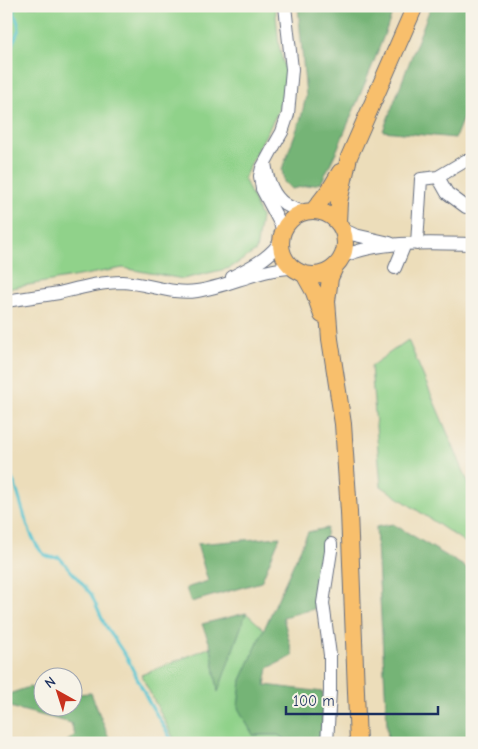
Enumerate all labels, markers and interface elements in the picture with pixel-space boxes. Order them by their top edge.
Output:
north arrow [32,666,82,716]
text: N [41,673,59,692]
scale bar [286,684,438,716]
text: 100 m [293,692,335,710]

